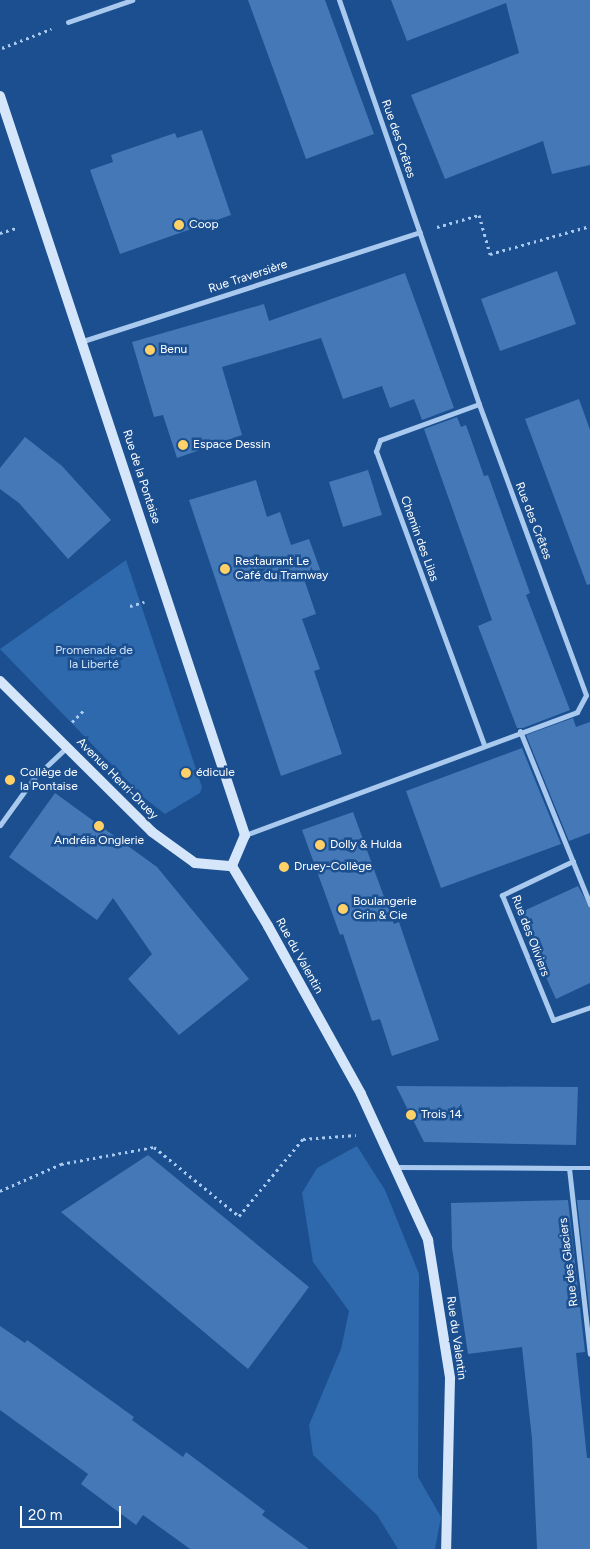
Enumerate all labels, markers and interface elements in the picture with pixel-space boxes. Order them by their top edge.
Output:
street label: Rue des Crêtes [378,98,418,180]
place label: Coop [189,218,219,232]
marker: Coop [173,219,185,231]
street label: Rue Traversière [207,257,289,297]
place label: Benu [160,343,187,357]
marker: Benu [144,344,156,356]
street label: Rue de la Pontaise [119,428,163,526]
place label: Espace Dessin [193,438,270,452]
marker: Espace Dessin [177,439,189,451]
street label: Rue des Crêtes [512,480,554,562]
street label: Chemin des Lilas [397,494,441,584]
place label: Restaurant Le Café du Tramway [235,555,328,583]
marker: Restaurant Le Café du Tramway [219,563,231,575]
park label: Promenade de la Liberté [55,644,133,672]
street label: Avenue Henri-Druey [73,735,161,823]
place label: Collège de la Pontaise [20,766,78,794]
place label: édicule [196,766,235,780]
marker: édicule [180,767,192,779]
marker: Collège de la Pontaise [4,774,16,786]
marker: Andréia Onglerie [93,820,105,832]
place label: Andréia Onglerie [54,834,144,848]
place label: Dolly & Hulda [330,838,402,852]
marker: Dolly & Hulda [314,839,326,851]
place label: Druey-Collège [294,860,372,874]
marker: Druey-Collège [278,861,290,873]
street label: Rue des Oliviers [508,893,552,979]
place label: Boulangerie Grin & Cie [353,895,416,923]
marker: Boulangerie Grin & Cie [337,903,349,915]
street label: Rue du Valentin [272,916,326,996]
place label: Trois 14 [421,1108,462,1122]
marker: Trois 14 [405,1109,417,1121]
street label: Rue des Glaciers [556,1217,582,1307]
street label: Rue du Valentin [443,1295,469,1381]
scale bar [22,1496,124,1528]
text: 20 m [28,1506,62,1524]

